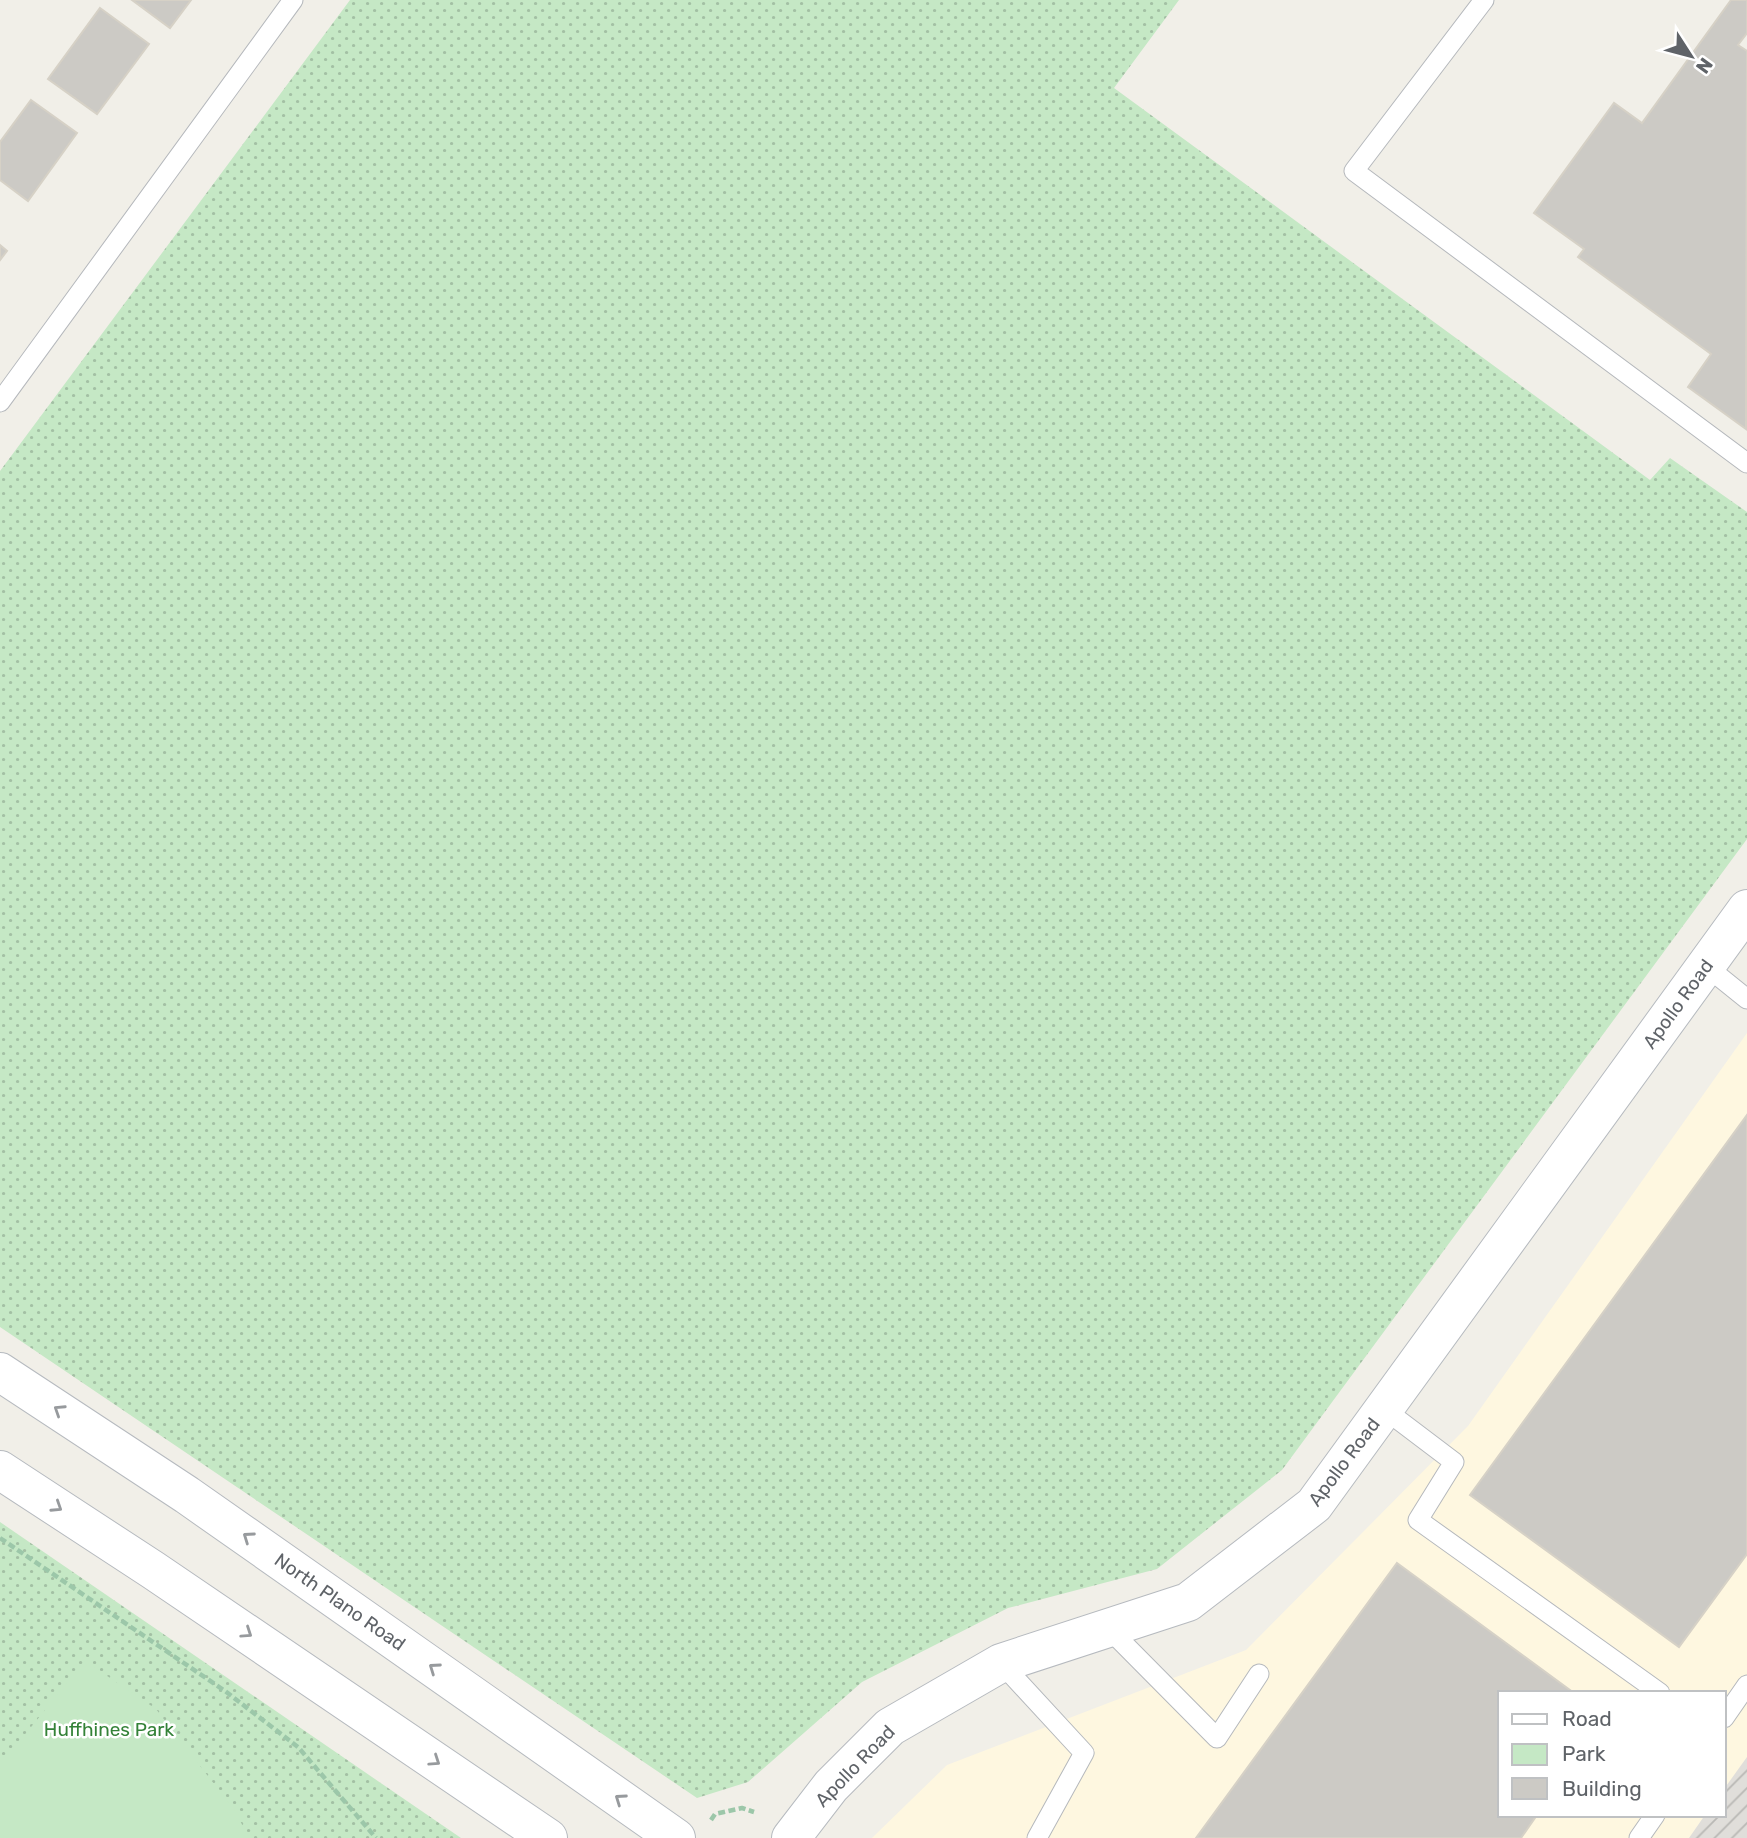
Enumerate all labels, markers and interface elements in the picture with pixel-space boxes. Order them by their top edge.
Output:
north arrow [1656,21,1726,91]
text: N [1691,53,1718,78]
street label: Apollo Road [1638,955,1718,1053]
one-way arrow [53,1406,66,1419]
street label: Apollo Road [1303,1413,1385,1511]
one-way arrow [49,1499,62,1511]
one-way arrow [243,1533,256,1545]
street label: North Plano Road [270,1548,410,1656]
one-way arrow [239,1625,252,1638]
one-way arrow [429,1664,442,1676]
legend [1498,1691,1726,1817]
text: Road [1562,1706,1612,1731]
park label: Huffhines Park [44,1718,174,1741]
street label: Apollo Road [810,1720,900,1812]
text: Park [1562,1741,1606,1766]
one-way arrow [427,1753,440,1765]
text: Building [1562,1776,1642,1801]
one-way arrow [615,1795,628,1807]

